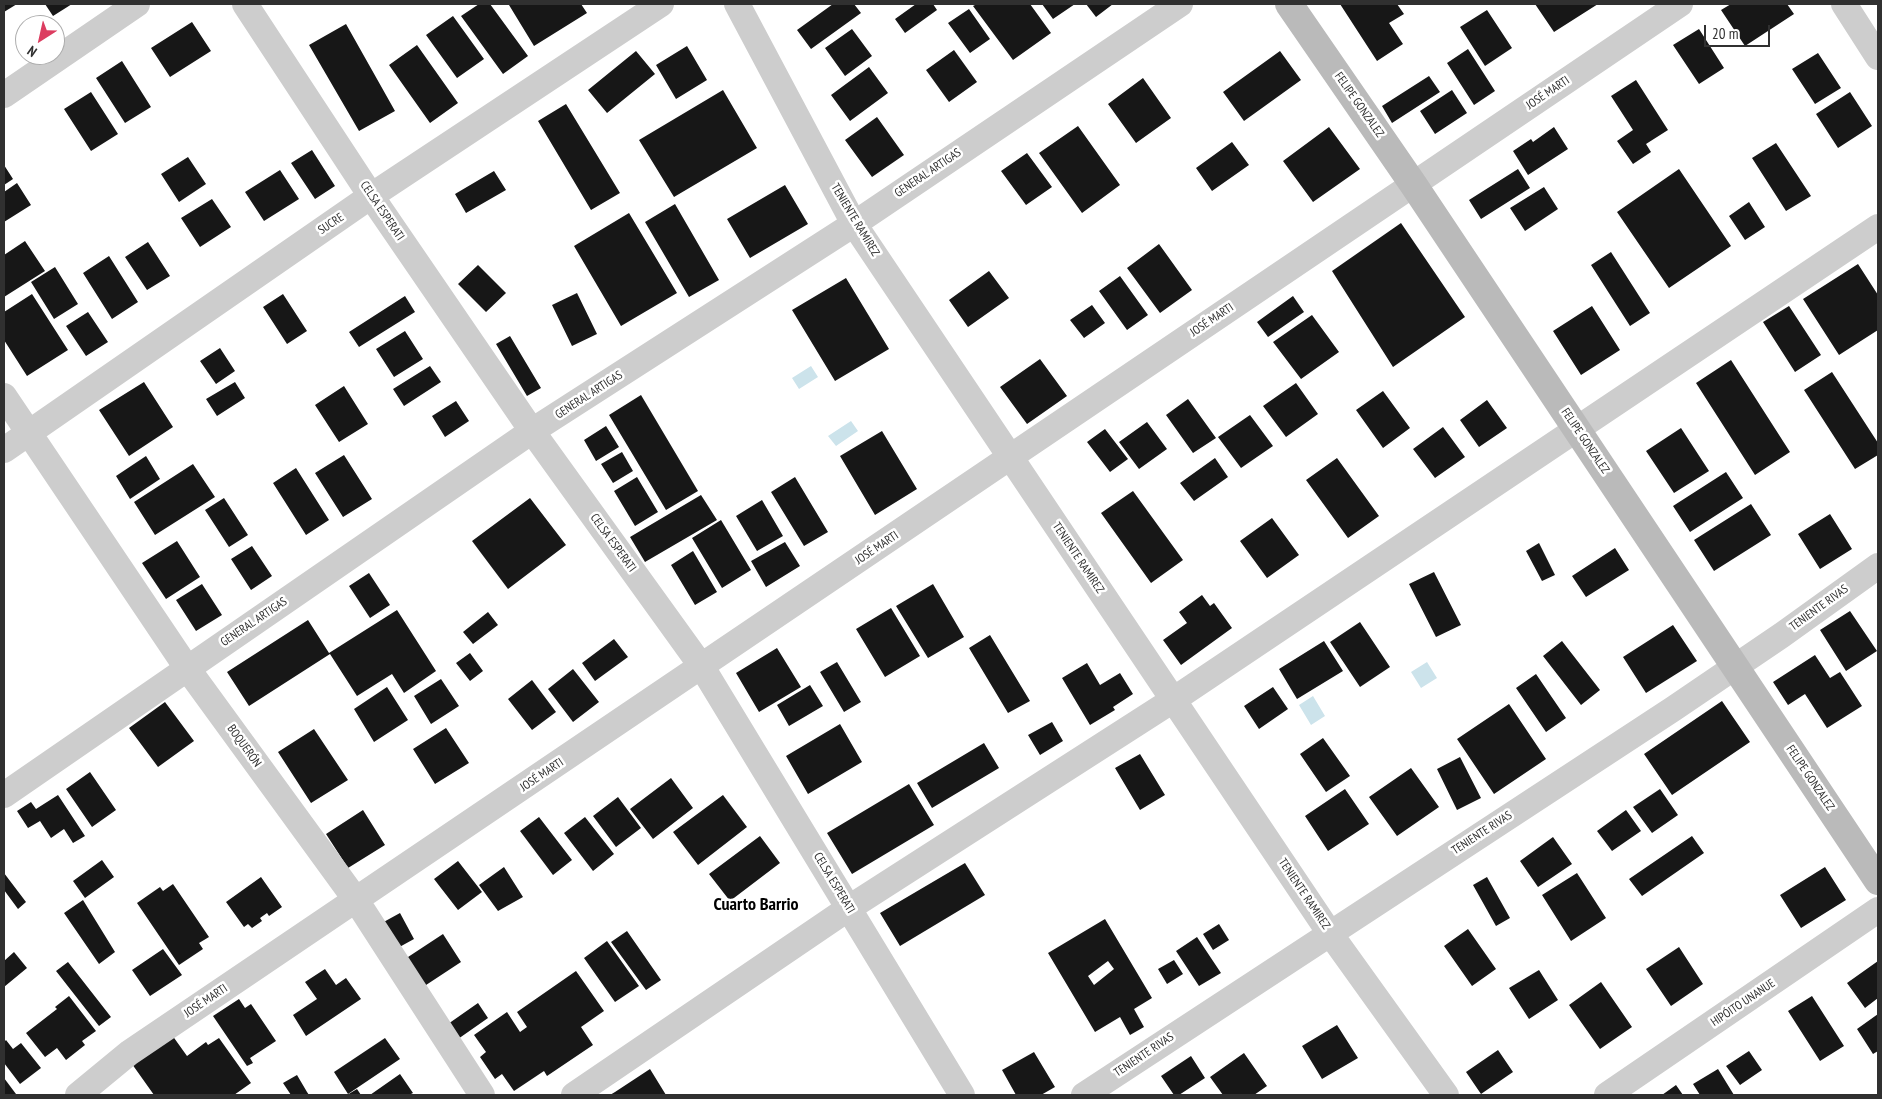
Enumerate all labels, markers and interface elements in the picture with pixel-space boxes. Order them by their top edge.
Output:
north arrow [15,15,65,65]
scale bar [1707,15,1773,47]
text: 20 m [1712,24,1738,43]
text: N [24,42,40,61]
street label: FELIPE GONZALEZ [1331,70,1387,140]
street label: JOSÉ MARTI [1524,73,1572,113]
street label: GENERAL ARTIGAS [892,145,964,201]
street label: CELSA ESPERATI [357,179,407,243]
street label: TENIENTE RAMIREZ [828,181,882,259]
street label: SUCRE [315,210,347,238]
street label: JOSÉ MARTI [1188,300,1236,340]
street label: GENERAL ARTIGAS [553,368,625,422]
street label: FELIPE GONZALEZ [1558,405,1612,477]
street label: CELSA ESPERATI [587,511,639,575]
street label: TENIENTE RAMIREZ [1049,520,1107,596]
street label: JOSÉ MARTI [853,528,901,568]
street label: TENIENTE RIVAS [1787,582,1851,634]
street label: GENERAL ARTIGAS [218,594,290,650]
street label: BOQUERÓN [224,722,264,770]
street label: FELIPE GONZALEZ [1783,742,1837,814]
street label: JOSÉ MARTI [518,755,566,795]
street label: TENIENTE RIVAS [1449,808,1515,858]
street label: CELSA ESPERATI [810,850,858,916]
street label: TENIENTE RAMIREZ [1275,856,1333,932]
district label: Cuarto Barrio [713,894,799,916]
street label: HIPÓITO UNANUE [1708,976,1778,1030]
street label: JOSÉ MARTI [182,981,230,1021]
street label: TENIENTE RIVAS [1111,1030,1177,1080]

